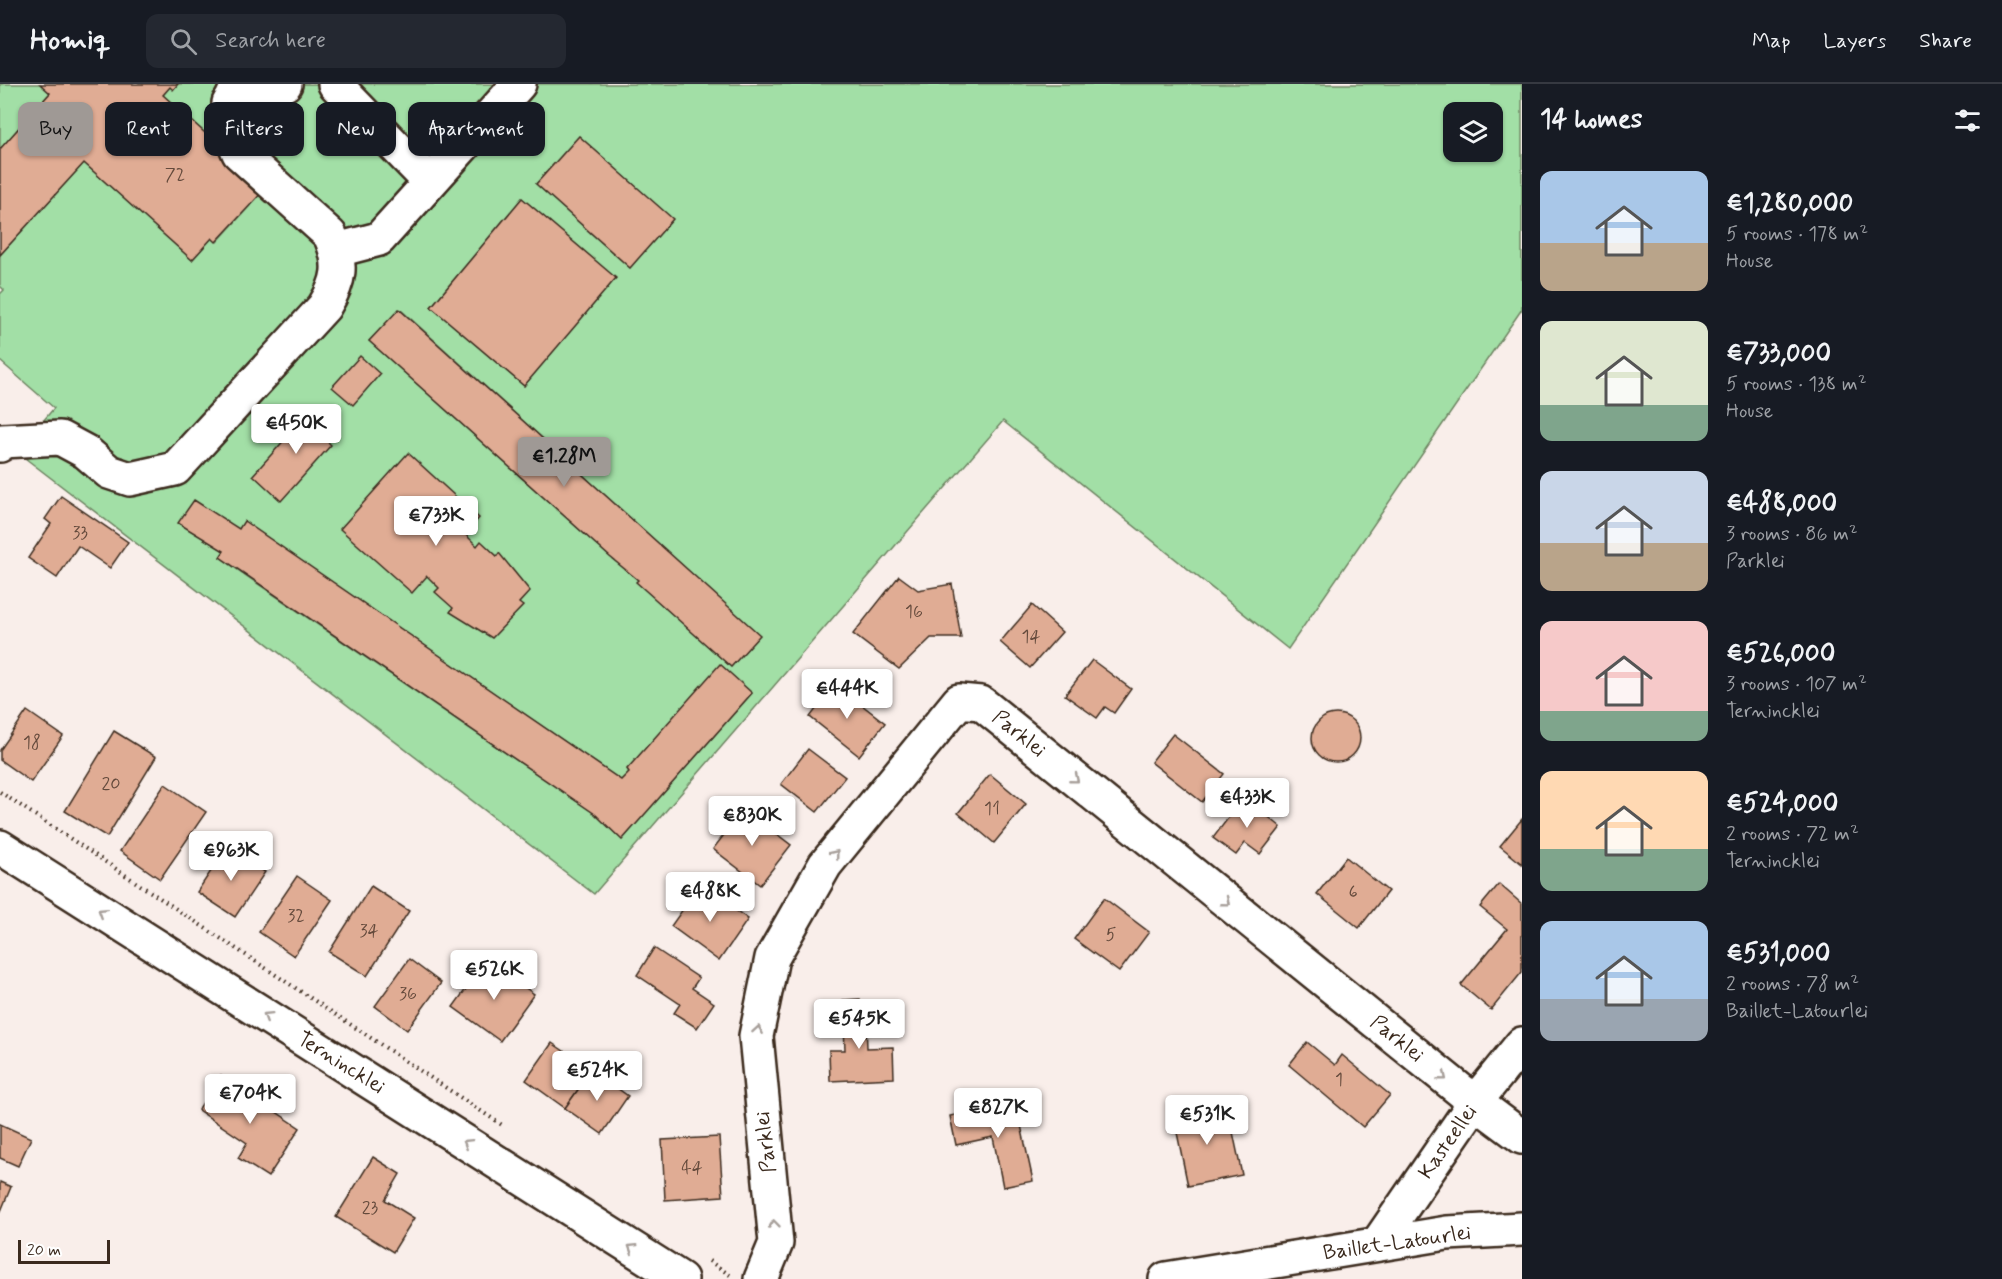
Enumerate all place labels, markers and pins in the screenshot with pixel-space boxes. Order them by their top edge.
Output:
pin: €450K [254,404,338,455]
pin: €1.28M [515,437,613,488]
pin: €733K [394,496,478,547]
pin: €444K [805,669,889,720]
pin: €433K [1205,778,1289,829]
pin: €830K [710,796,794,847]
pin: €963K [189,831,273,882]
pin: €488K [668,872,752,923]
pin: €526K [452,950,536,1001]
pin: €545K [817,999,901,1050]
pin: €524K [555,1051,639,1102]
pin: €704K [208,1074,292,1125]
pin: €827K [956,1088,1040,1139]
pin: €531K [1165,1095,1249,1146]

